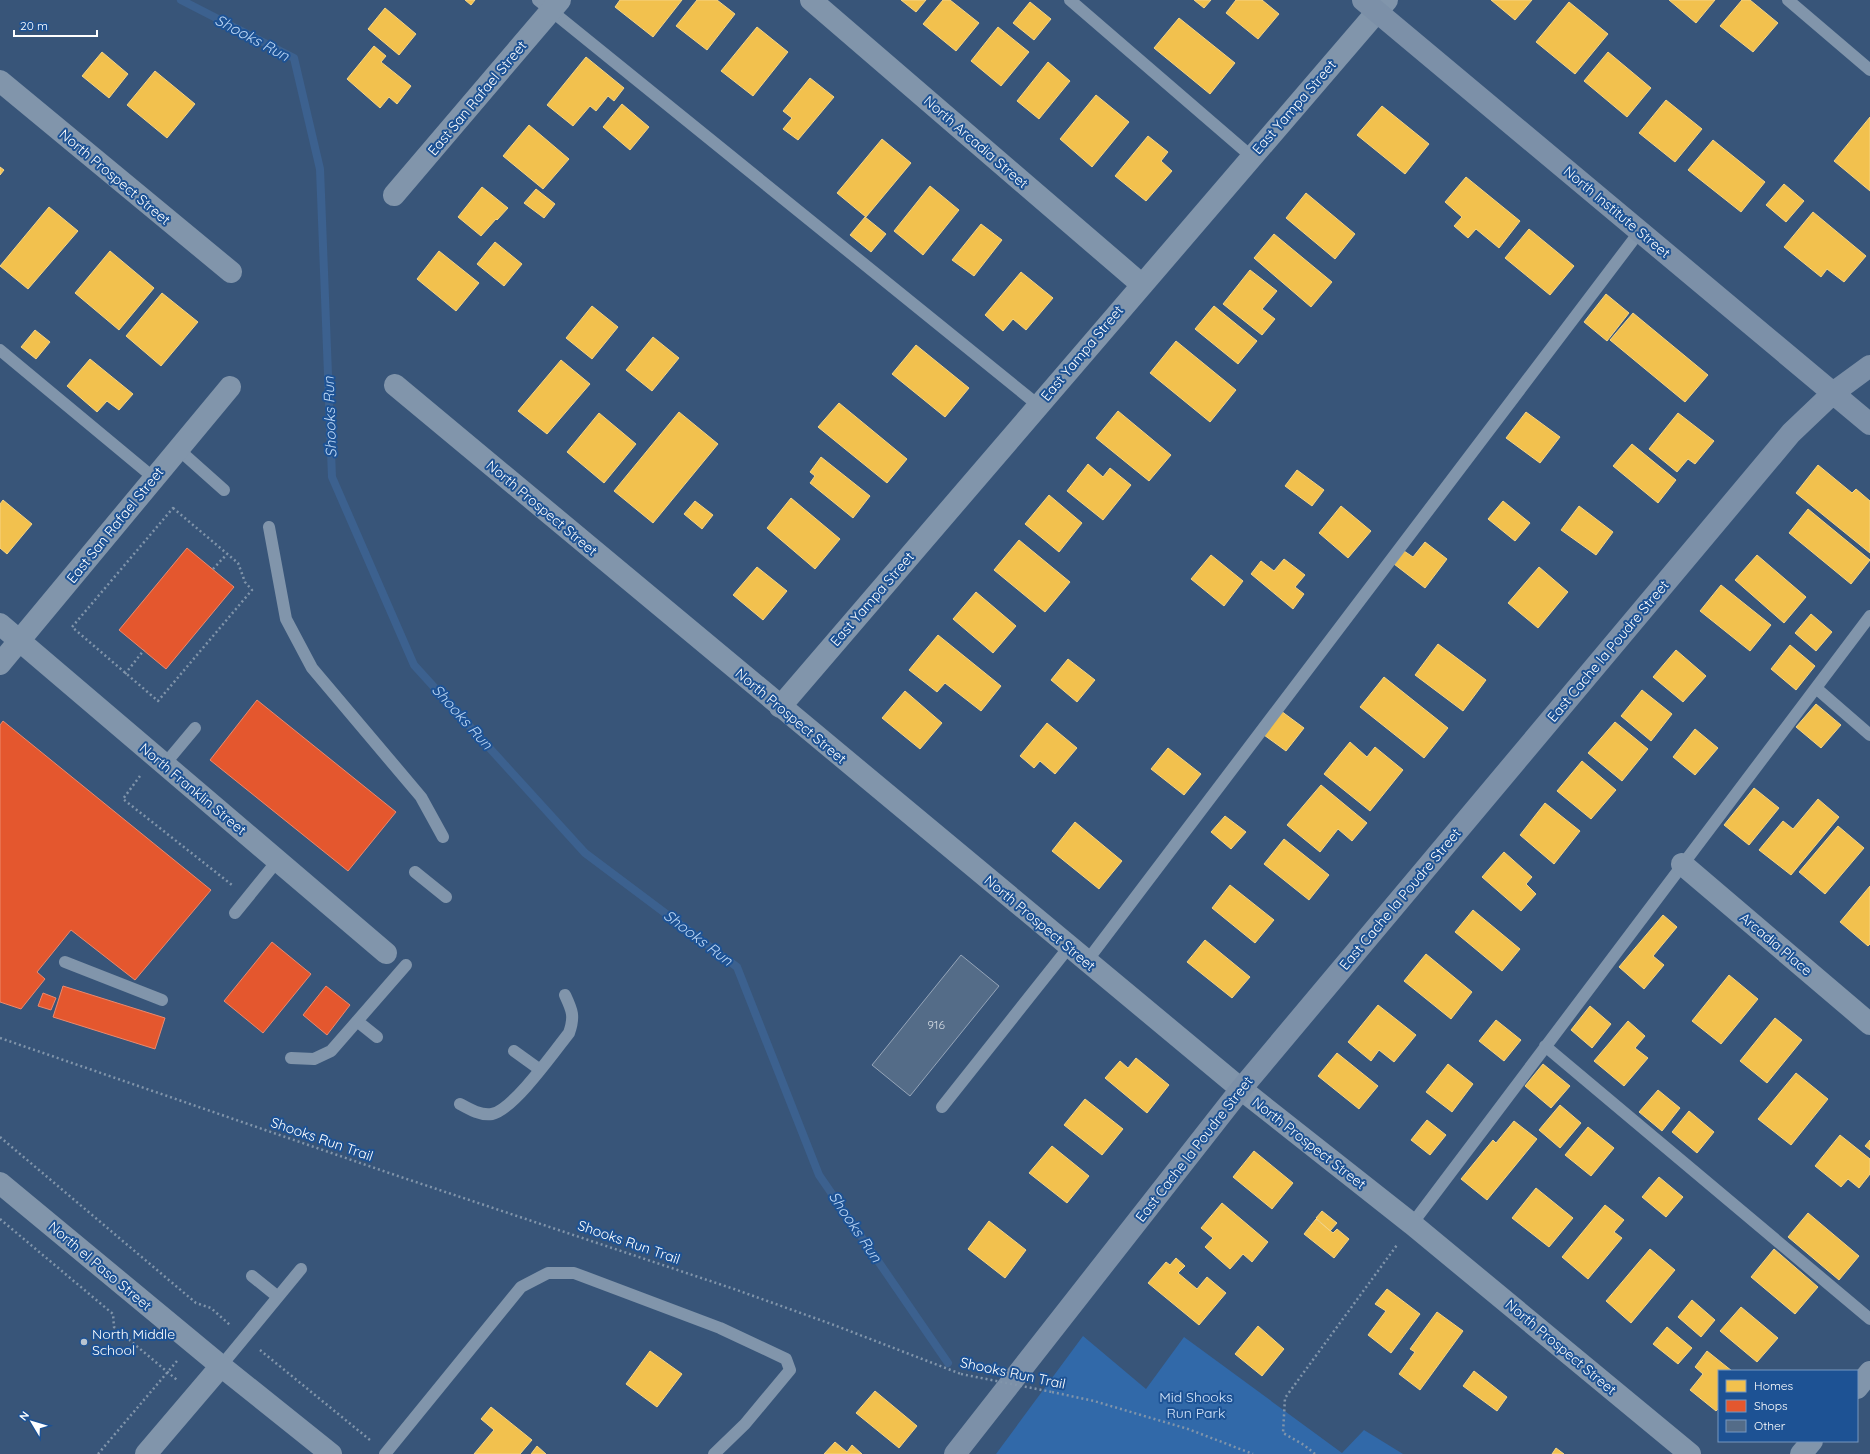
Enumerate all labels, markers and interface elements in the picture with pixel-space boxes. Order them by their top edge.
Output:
water label: Shooks Run [212,10,293,65]
scale bar [14,12,97,38]
text: 20 m [20,18,48,33]
street label: East San Rafael Street [424,37,530,159]
street label: East Yampa Street [1248,56,1340,158]
street label: North Arcadia Street [920,92,1032,192]
street label: North Prospect Street [56,125,174,229]
street label: North Institute Street [1560,162,1674,262]
street label: East Yampa Street [1037,301,1127,404]
water label: Shooks Run [319,376,340,458]
street label: North Prospect Street [483,456,601,560]
street label: East San Rafael Street [63,463,168,587]
street label: East Yampa Street [826,548,918,650]
street label: East Cache la Poudre Street [1543,576,1673,726]
street label: North Prospect Street [732,664,850,768]
water label: Shooks Run [428,680,497,753]
street label: North Franklin Street [136,739,250,839]
street label: East Cache la Poudre Street [1335,824,1465,974]
street label: North Prospect Street [981,871,1099,975]
water label: Shooks Run [660,906,737,970]
street label: Arcadia Place [1736,909,1816,980]
house number: 916 [927,1017,945,1032]
street label: East Cache la Poudre Street [1132,1072,1257,1225]
street label: North Prospect Street [1249,1093,1370,1193]
street label: Shooks Run Trail [268,1113,376,1165]
water label: Shooks Run [825,1188,886,1266]
street label: Shooks Run Trail [575,1216,683,1268]
street label: North el Paso Street [45,1218,156,1315]
street label: North Prospect Street [1502,1295,1620,1399]
place label: North Middle School [92,1325,175,1359]
marker: North Middle School [79,1337,89,1347]
street label: Shooks Run Trail [959,1353,1067,1393]
legend [1718,1370,1858,1442]
text: Homes [1754,1378,1794,1393]
park label: Mid Shooks Run Park [1159,1388,1233,1422]
text: Shops [1754,1398,1788,1413]
north arrow [12,1402,52,1442]
text: N [16,1408,32,1423]
text: Other [1754,1418,1786,1433]

